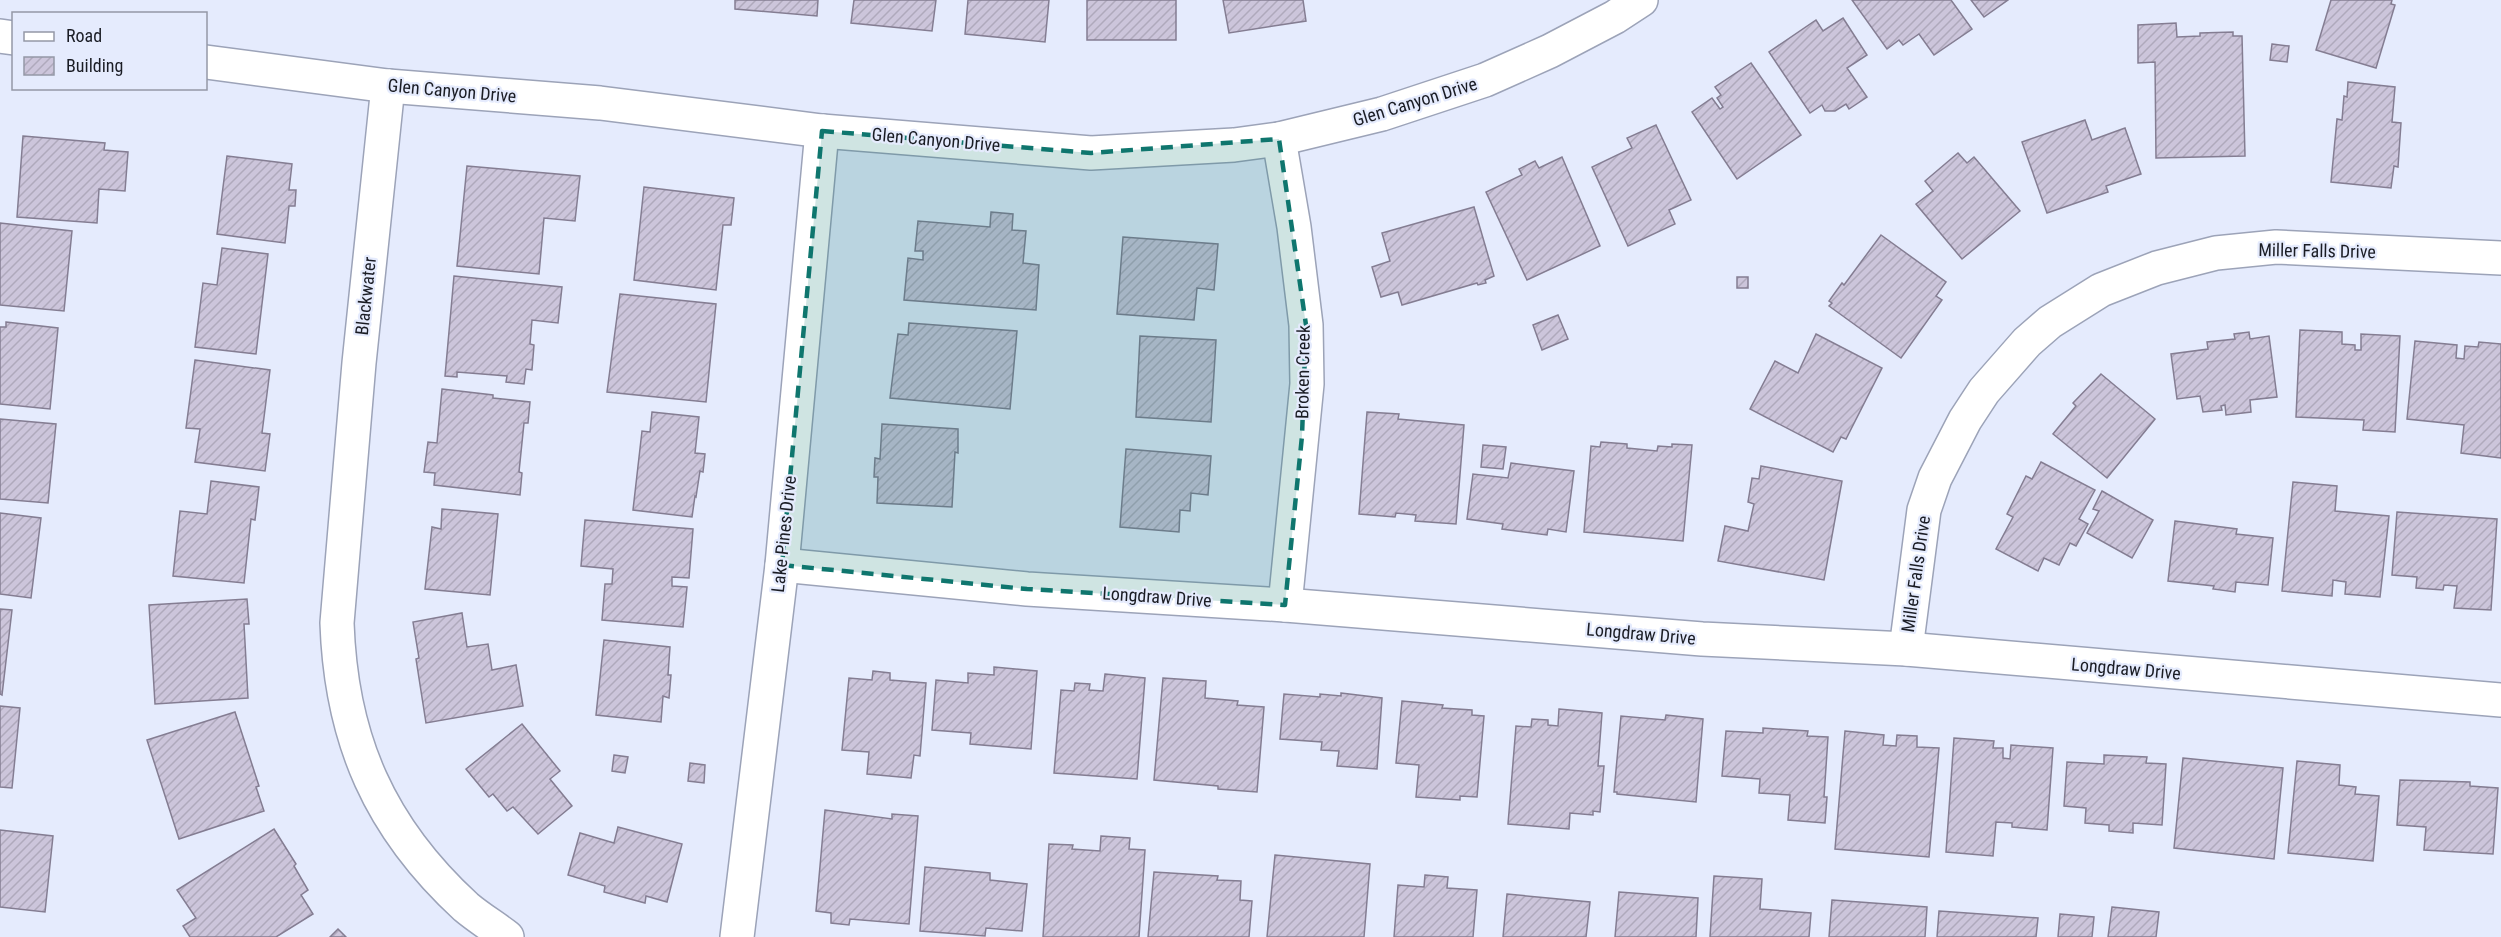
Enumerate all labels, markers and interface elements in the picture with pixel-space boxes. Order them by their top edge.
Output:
legend [12,12,207,90]
text: Road [66,25,102,46]
text: Building [66,55,123,76]
street label: Glen Canyon Drive [1350,73,1479,130]
street label: Glen Canyon Drive [387,74,517,107]
street label: Glen Canyon Drive [871,123,1001,156]
street label: Miller Falls Drive [2258,239,2376,262]
street label: Blackwater [351,255,380,336]
street label: Broken Creek [1291,325,1314,419]
street label: Lake Pines Drive [767,475,800,593]
street label: Miller Falls Drive [1897,514,1934,634]
street label: Longdraw Drive [1102,582,1212,611]
street label: Longdraw Drive [1586,618,1697,649]
street label: Longdraw Drive [2071,653,2182,684]

